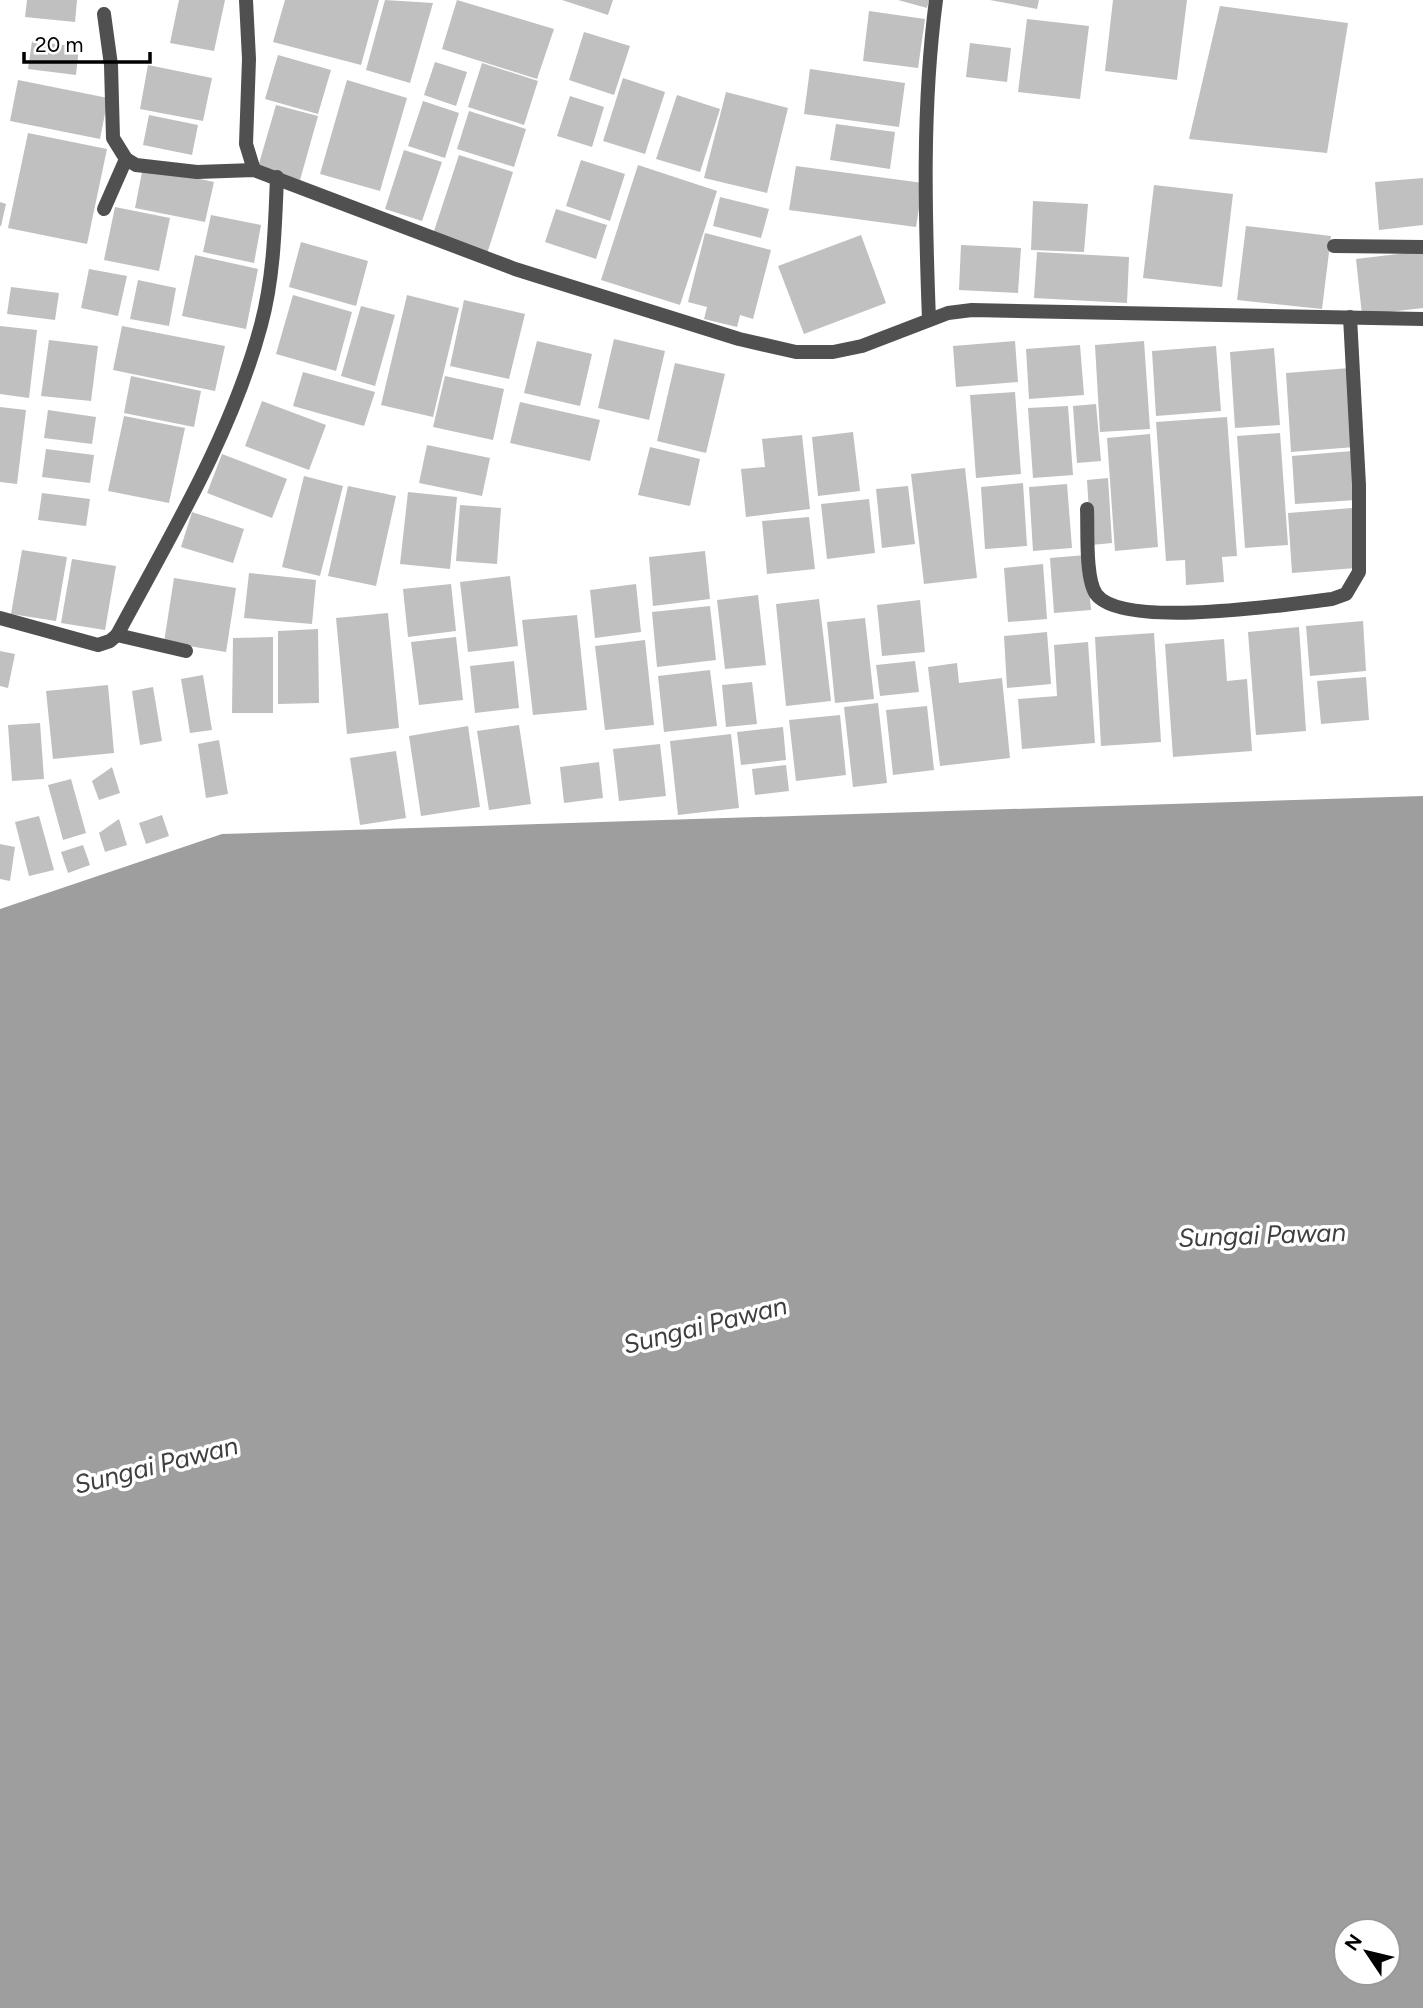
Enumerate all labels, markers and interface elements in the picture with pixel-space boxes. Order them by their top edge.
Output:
scale bar [24,21,150,65]
text: 20 m [35,32,83,57]
water label: Sungai Pawan [1178,1216,1346,1254]
water label: Sungai Pawan [620,1289,790,1361]
water label: Sungai Pawan [71,1429,241,1501]
north arrow [1332,1917,1402,1987]
text: N [1340,1930,1367,1955]

